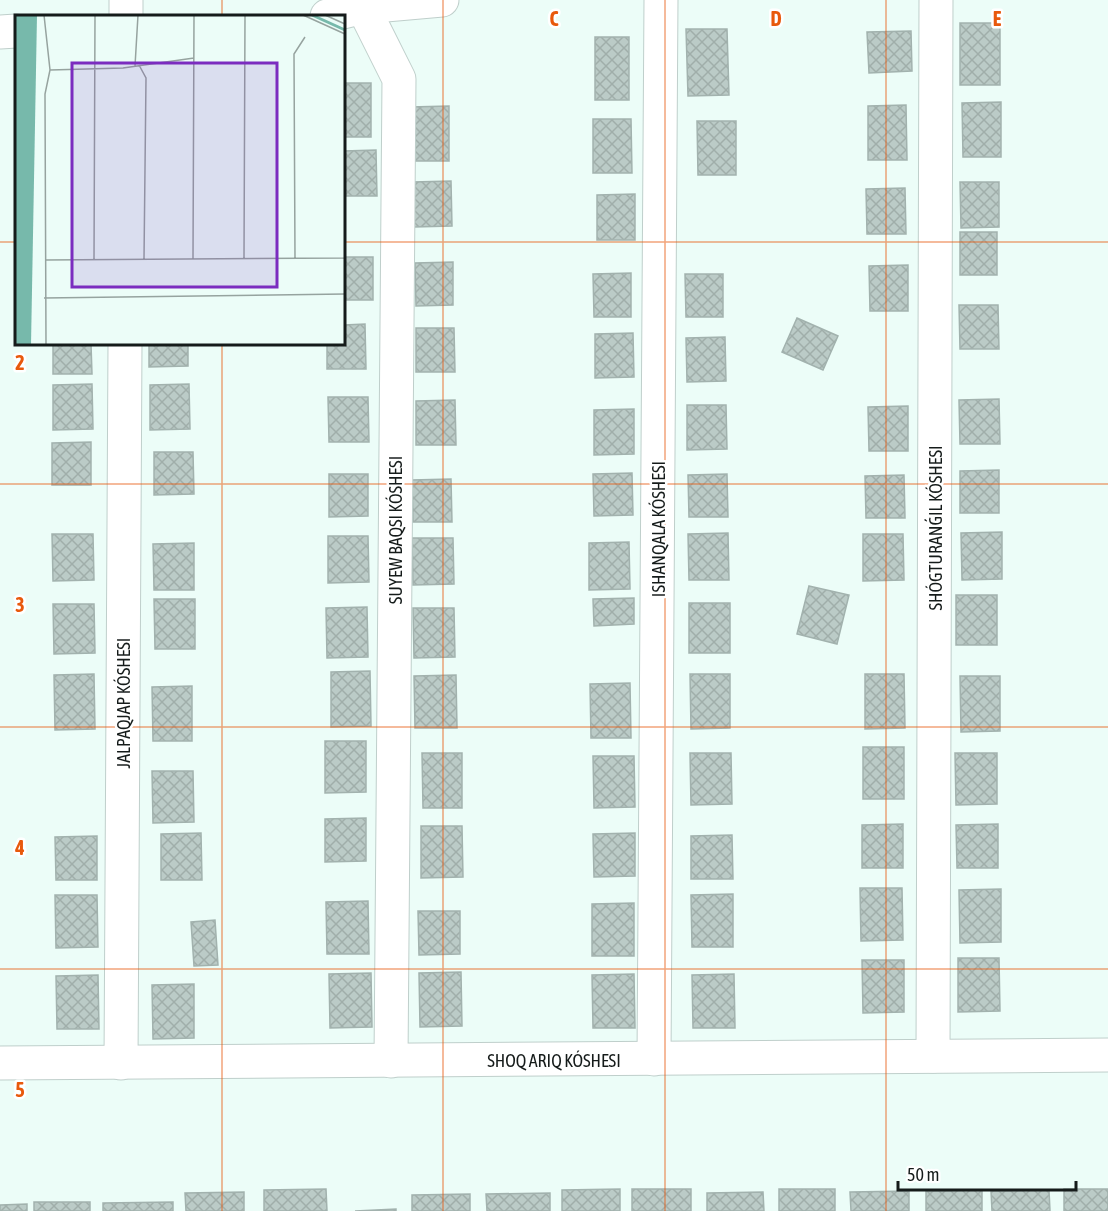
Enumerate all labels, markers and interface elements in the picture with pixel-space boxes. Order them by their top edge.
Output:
text: C [550,7,559,30]
text: D [770,7,782,30]
text: E [993,7,1002,30]
inset map [15,15,345,345]
text: 2 [15,351,25,374]
street label: SHÓGTURANǴIL KÓSHESI [924,445,946,611]
street label: SUYEW BAQSI KÓSHESI [385,456,406,604]
street label: ISHANQALA KÓSHESI [648,461,669,597]
text: 3 [15,593,25,616]
street label: JALPAQJAP KÓSHESI [113,638,134,768]
text: 4 [14,836,25,859]
street label: SHOQ ARIQ KÓSHESI [487,1050,621,1071]
text: 5 [15,1078,25,1101]
scale bar [898,1154,1076,1192]
text: 50 m [907,1164,939,1185]

